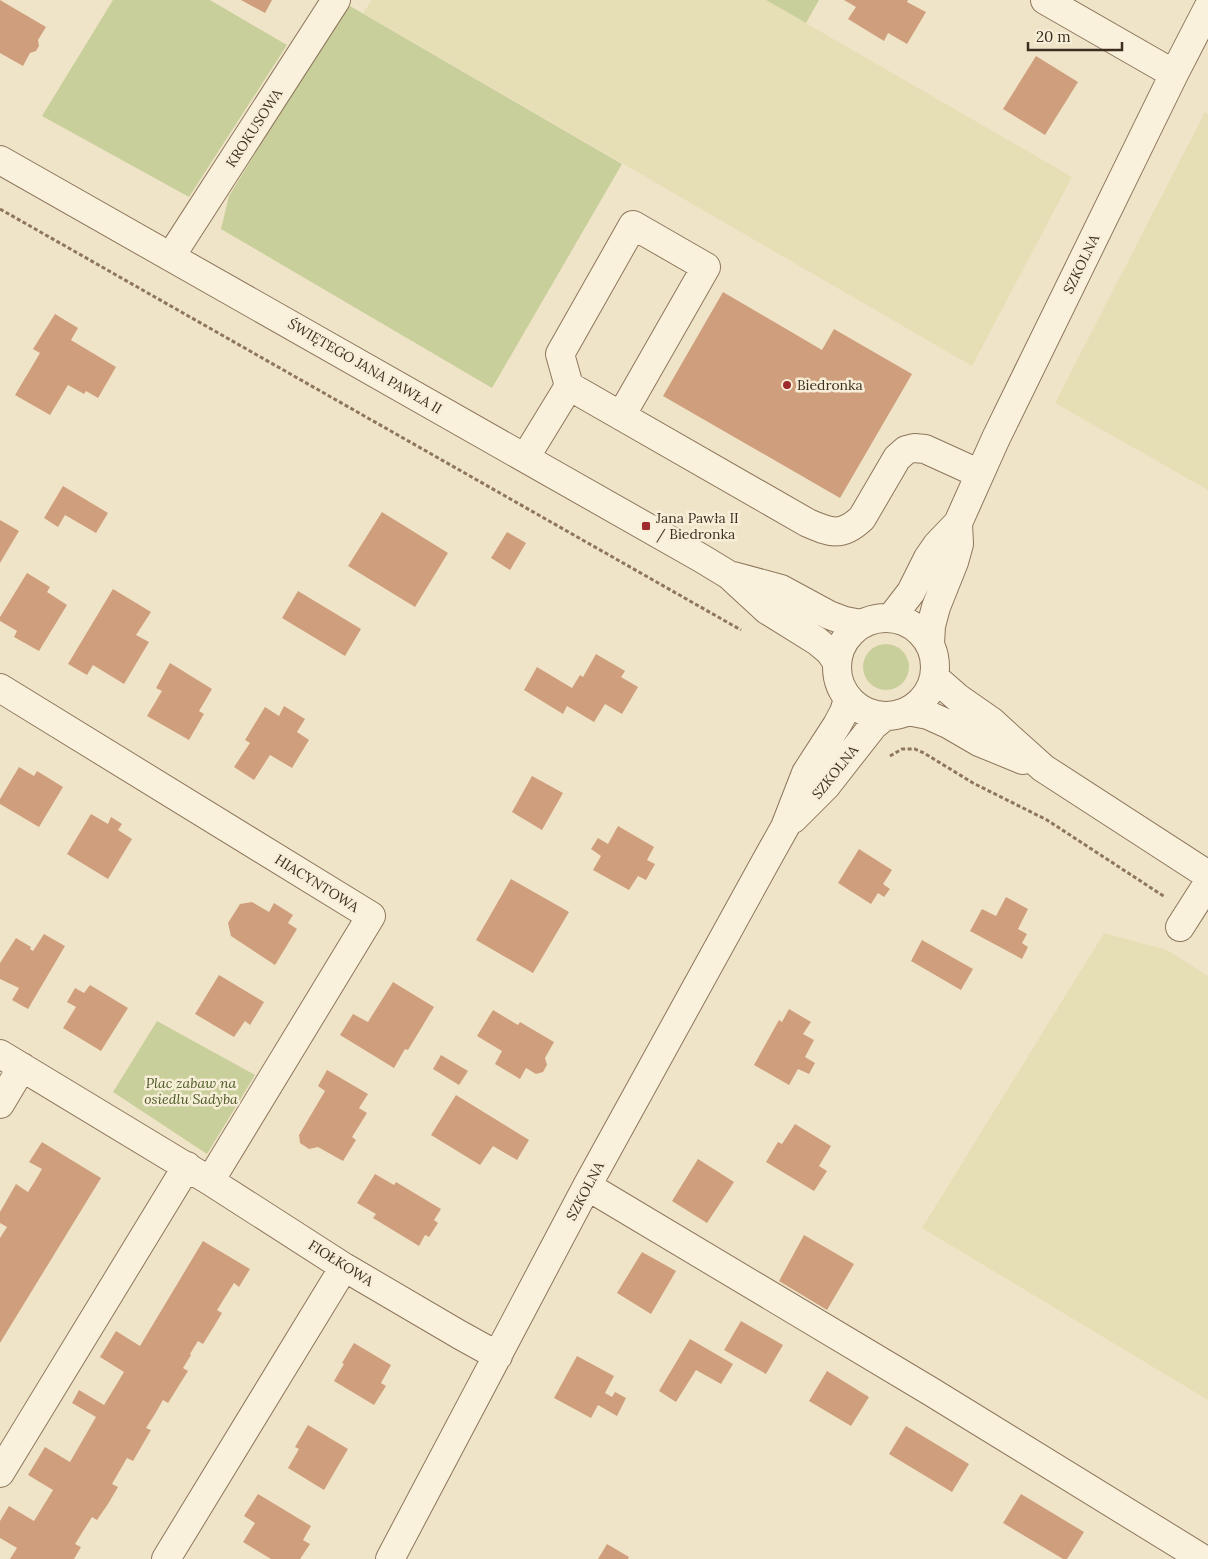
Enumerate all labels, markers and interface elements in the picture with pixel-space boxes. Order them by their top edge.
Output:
scale bar [1028,20,1122,52]
text: 20 m [1036,27,1071,46]
street label: KROKUSOWA [222,85,286,171]
street label: SZKOLNA [1059,231,1103,297]
street label: ŚWIĘTEGO JANA PAWŁA II [285,314,445,418]
place label: Biedronka [797,376,863,394]
marker: Biedronka [781,379,793,391]
place label: Jana Pawła II / Biedronka [655,509,739,543]
marker: Jana Pawła II / Biedronka [640,520,652,532]
street label: SZKOLNA [808,741,862,803]
street label: HIACYNTOWA [272,850,362,916]
park label: Plac zabaw na osiedlu Sadyba [144,1074,238,1108]
street label: SZKOLNA [562,1158,608,1224]
street label: FIOŁKOWA [305,1236,377,1290]

